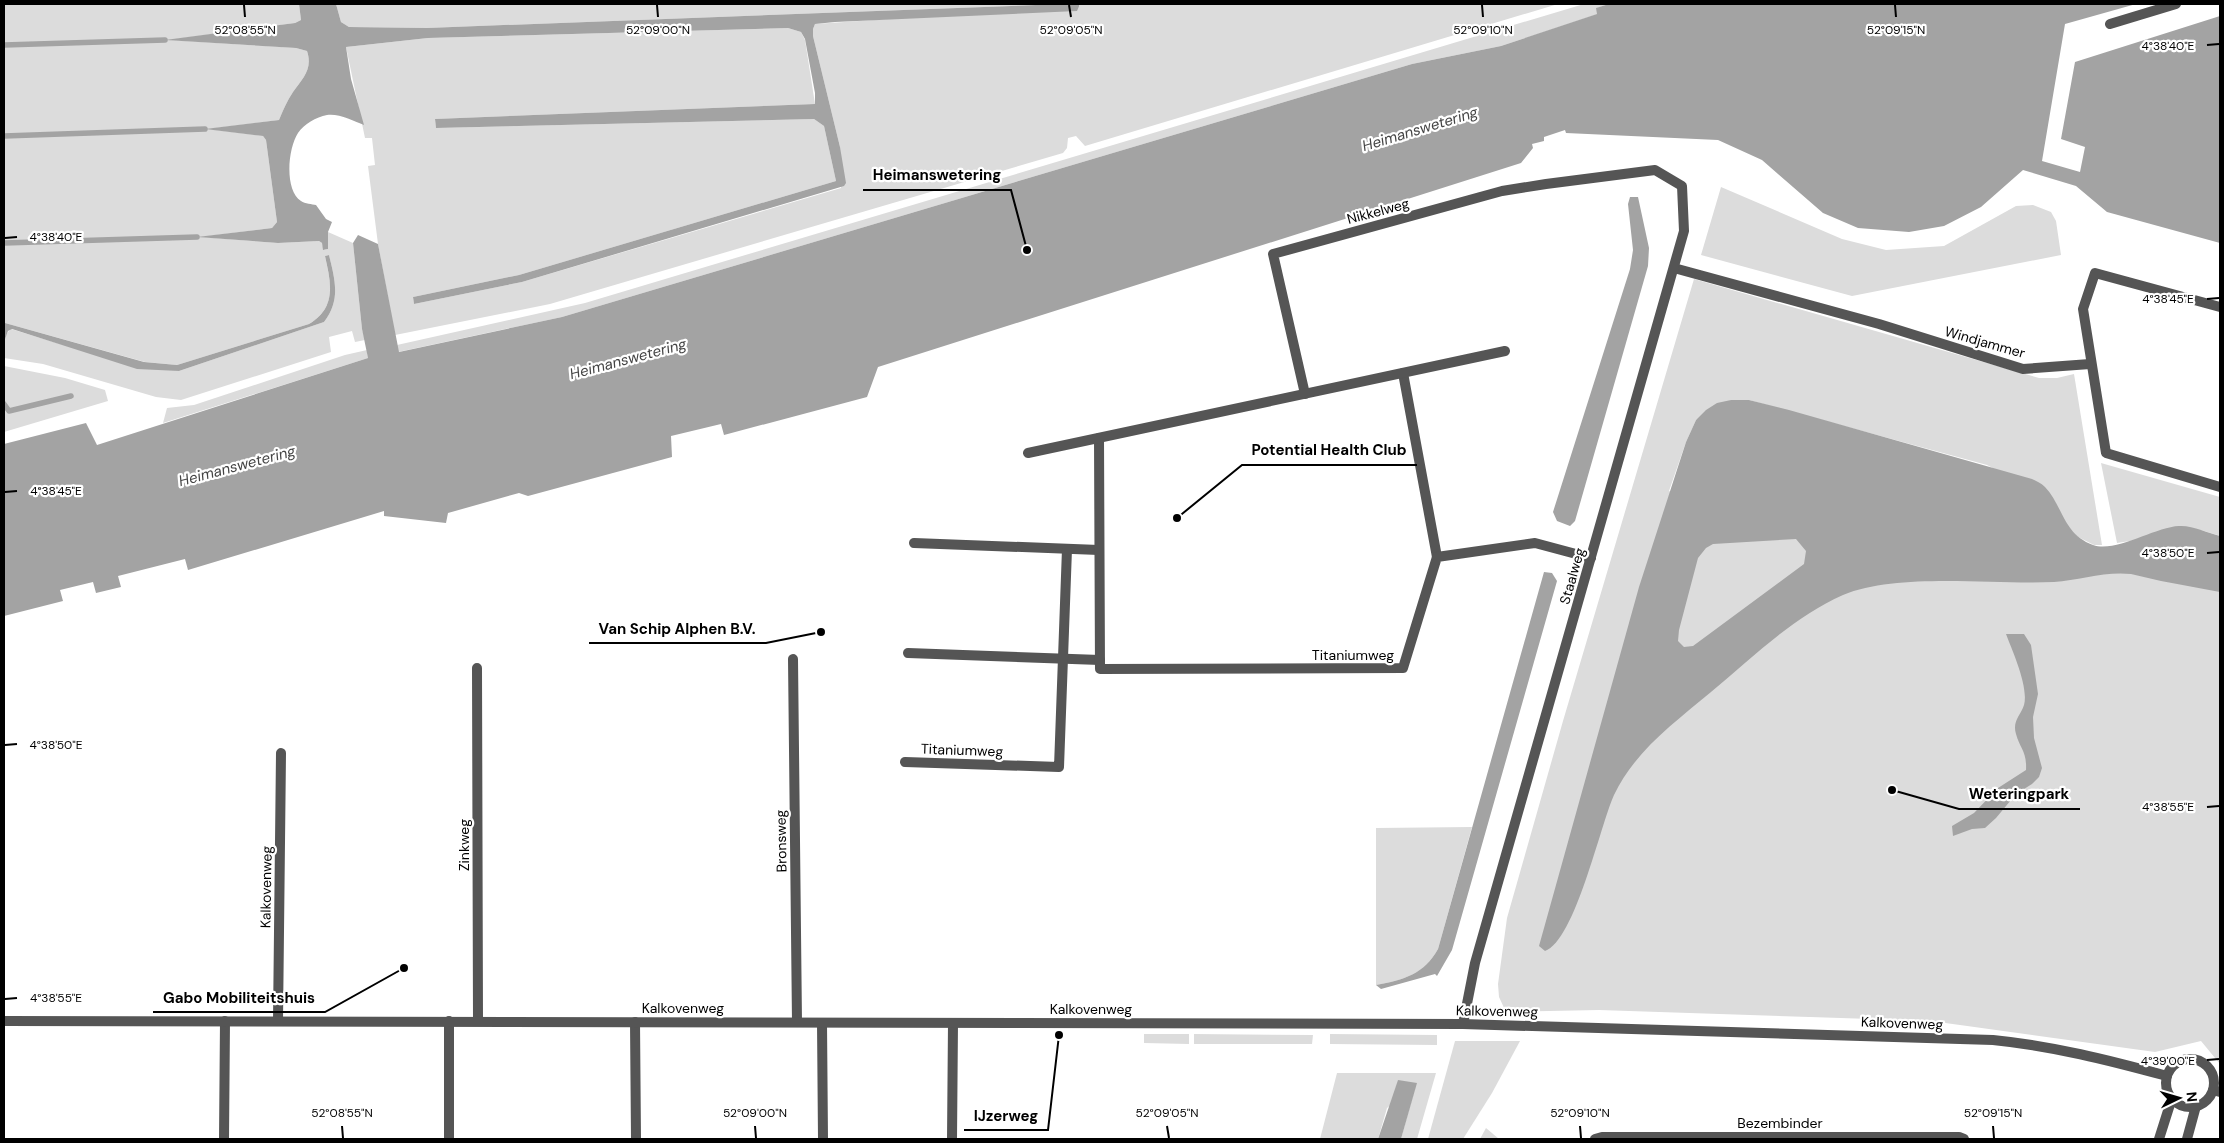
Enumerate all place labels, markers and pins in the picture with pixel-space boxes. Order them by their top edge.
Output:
callout: Heimanswetering [863,160,1011,190]
callout: Potential Health Club [1242,435,1417,465]
callout: Van Schip Alphen B.V. [589,613,766,643]
callout: Weteringpark [1959,779,2080,809]
callout: Gabo Mobiliteitshuis [153,982,325,1012]
callout: IJzerweg [964,1100,1048,1130]

